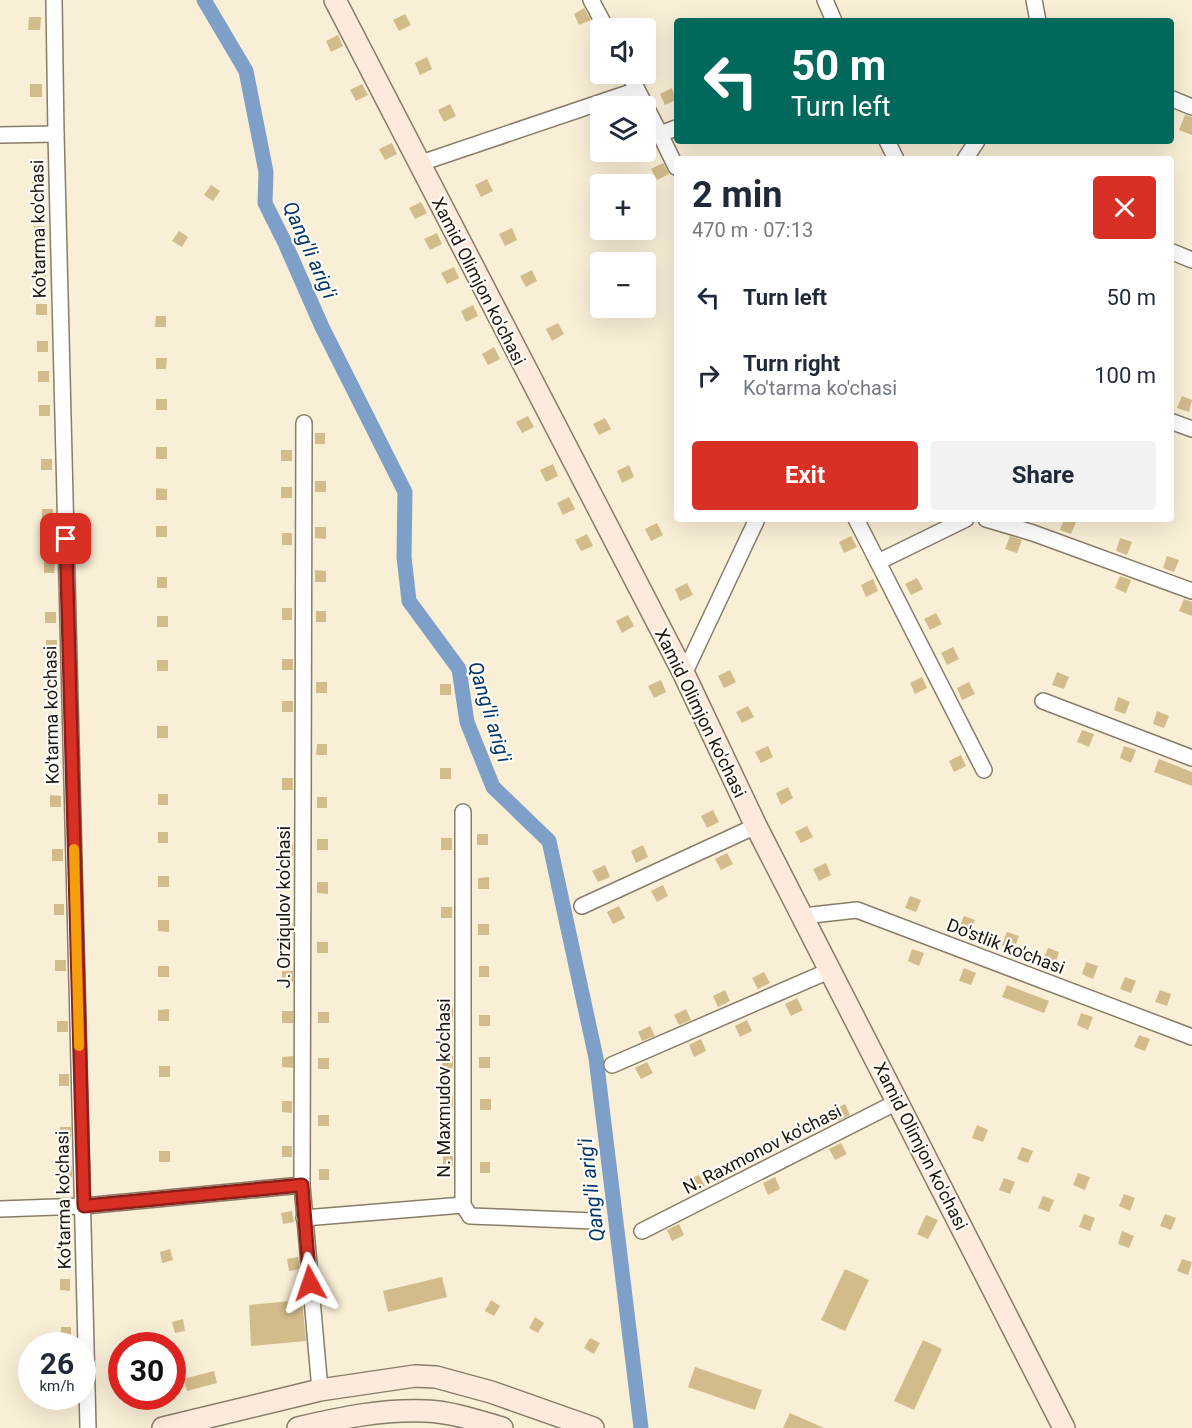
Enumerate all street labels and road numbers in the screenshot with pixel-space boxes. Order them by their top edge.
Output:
street label: Ko'tarma ko'chasi [26,159,50,299]
street label: Xamid Olimjon ko'chasi [428,194,530,368]
street label: Xamid Olimjon ko'chasi [651,625,751,801]
street label: Ko'tarma ko'chasi [39,645,63,785]
street label: J. Orziqulov ko'chasi [273,826,294,988]
street label: Do'stlik ko'chasi [944,914,1068,978]
street label: N. Maxmudov ko'chasi [433,998,454,1178]
street label: Xamid Olimjon ko'chasi [870,1059,972,1233]
street label: N. Raxmonov ko'chasi [679,1100,845,1198]
street label: Ko'tarma ko'chasi [51,1130,75,1270]

